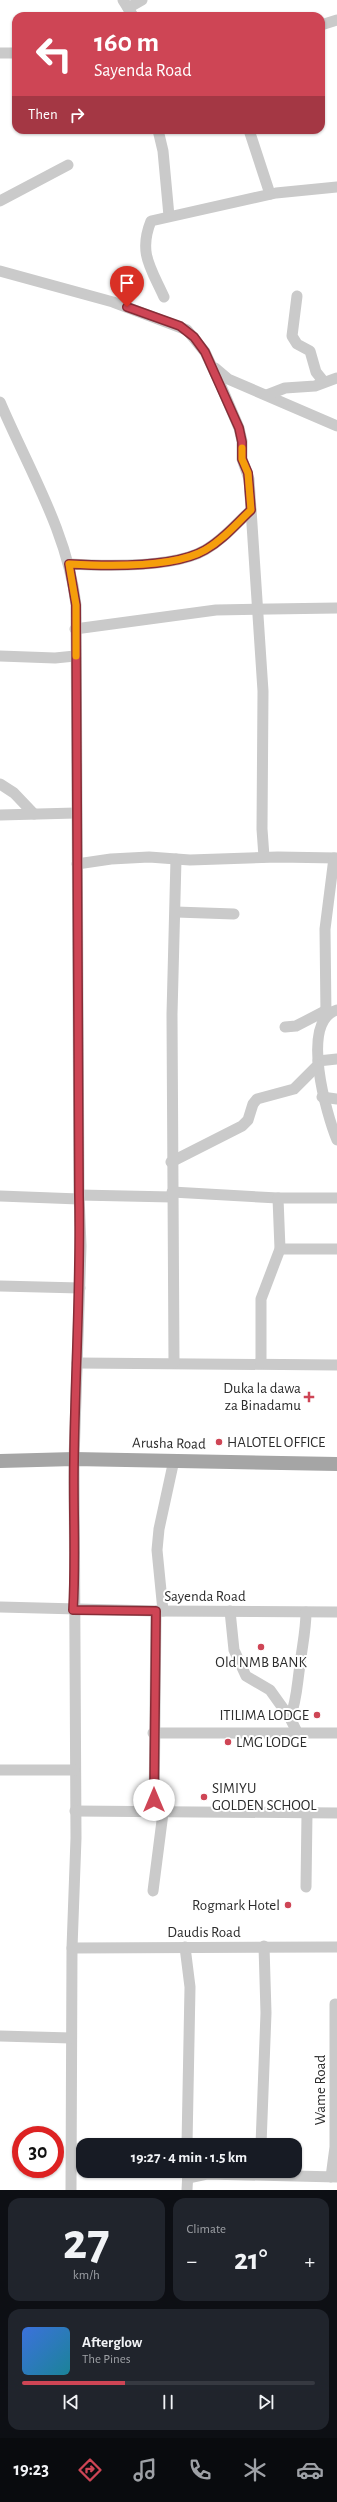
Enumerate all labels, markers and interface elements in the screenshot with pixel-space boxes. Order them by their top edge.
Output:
icon: left [28,28,80,80]
text: 160 m [94,29,159,57]
text: Sayenda Road [94,62,192,80]
icon: right [66,104,88,126]
text: Then [28,107,58,122]
pin [110,266,144,307]
icon: arrive [116,272,138,294]
place label: Duka la dawa za Binadamu [223,1381,301,1413]
marker: Duka la dawa za Binadamu [304,1392,314,1402]
street label: Arusha Road [132,1435,206,1452]
place label: HALOTEL OFFICE [227,1435,325,1450]
marker: HALOTEL OFFICE [214,1437,224,1447]
street label: Sayenda Road [164,1589,246,1604]
marker: Old NMB BANK [256,1642,266,1652]
place label: Old NMB BANK [215,1655,307,1670]
place label: ITILIMA LODGE [219,1708,309,1723]
marker: ITILIMA LODGE [312,1710,322,1720]
place label: LMG LODGE [236,1735,307,1750]
marker: LMG LODGE [223,1737,233,1747]
position arrow [133,1779,175,1821]
place label: SIMIYU GOLDEN SCHOOL [212,1781,317,1813]
marker: SIMIYU GOLDEN SCHOOL [199,1792,209,1802]
place label: Rogmark Hotel [192,1898,280,1913]
marker: Rogmark Hotel [283,1900,293,1910]
street label: Daudis Road [167,1925,241,1940]
street label: Wame Road [313,2054,328,2125]
speed limit sign: 30 [12,2126,64,2178]
text: 19:27 · 4 min · 1.5 km [131,2150,247,2165]
text: 27 [63,2216,110,2268]
text: Climate [187,2223,226,2236]
text: 21° [234,2245,268,2275]
text: − [187,2250,197,2272]
text: + [304,2250,315,2272]
text: km/h [73,2269,100,2282]
text: Afterglow [82,2335,142,2350]
text: The Pines [82,2353,131,2366]
icon: previous [60,2391,82,2413]
icon: pause [157,2391,179,2413]
icon: next [255,2391,277,2413]
icon: directions [76,2456,104,2484]
icon: music [131,2456,159,2484]
icon: phone [186,2456,214,2484]
icon: climate [241,2456,269,2484]
icon: car [296,2456,324,2484]
text: 19:23 [13,2461,49,2479]

